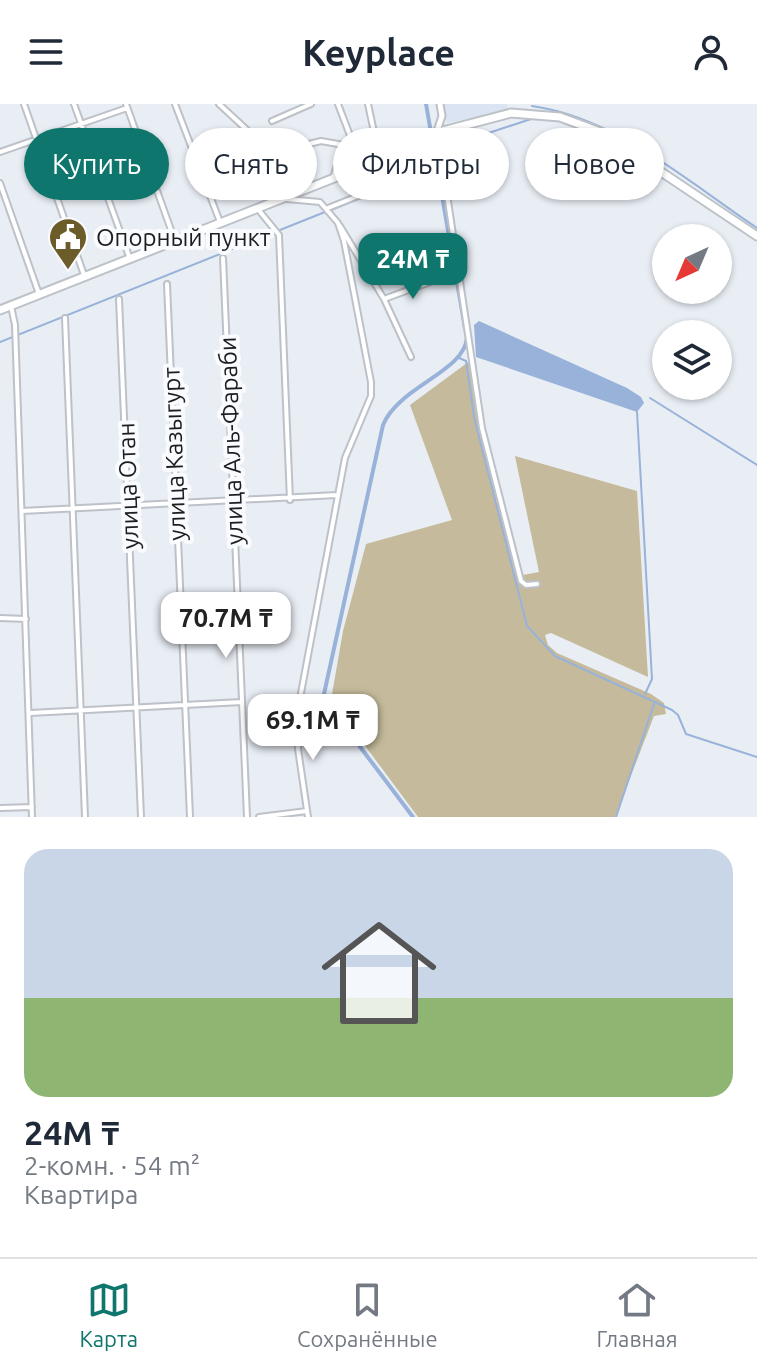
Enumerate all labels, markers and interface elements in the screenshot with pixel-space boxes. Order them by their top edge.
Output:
icon: menu [24,30,68,74]
icon: person [689,30,733,74]
text: Keyplace [302,32,455,73]
chip: Купить [24,128,169,200]
chip: Снять [185,128,317,200]
chip: Фильтры [333,128,509,200]
chip: Новое [525,128,664,200]
public building icon: Опорный пункт [47,216,89,271]
place label: Опорный пункт [96,224,271,251]
north arrow [652,224,732,304]
map controls [652,224,732,400]
pin: 24M ₸ [357,233,469,301]
text: 24M ₸ [376,244,450,273]
button: layers [652,320,732,400]
street label: улица Аль-Фараби [214,336,248,546]
street label: улица Казыгурт [157,366,191,541]
street label: улица Отан [112,422,144,550]
pin: 70.7M ₸ [152,592,300,660]
text: 70.7M ₸ [179,603,273,632]
pin: 69.1M ₸ [239,694,387,762]
text: 69.1M ₸ [266,705,360,734]
icon: home [307,901,451,1045]
text: 24M ₸ [24,1113,120,1151]
text: 2-комн. · 54 m² [24,1151,200,1180]
text: Квартира [24,1180,138,1209]
tab: Карта [79,1278,138,1351]
tab: Сохранённые [297,1278,438,1351]
tab: Главная [596,1278,678,1351]

